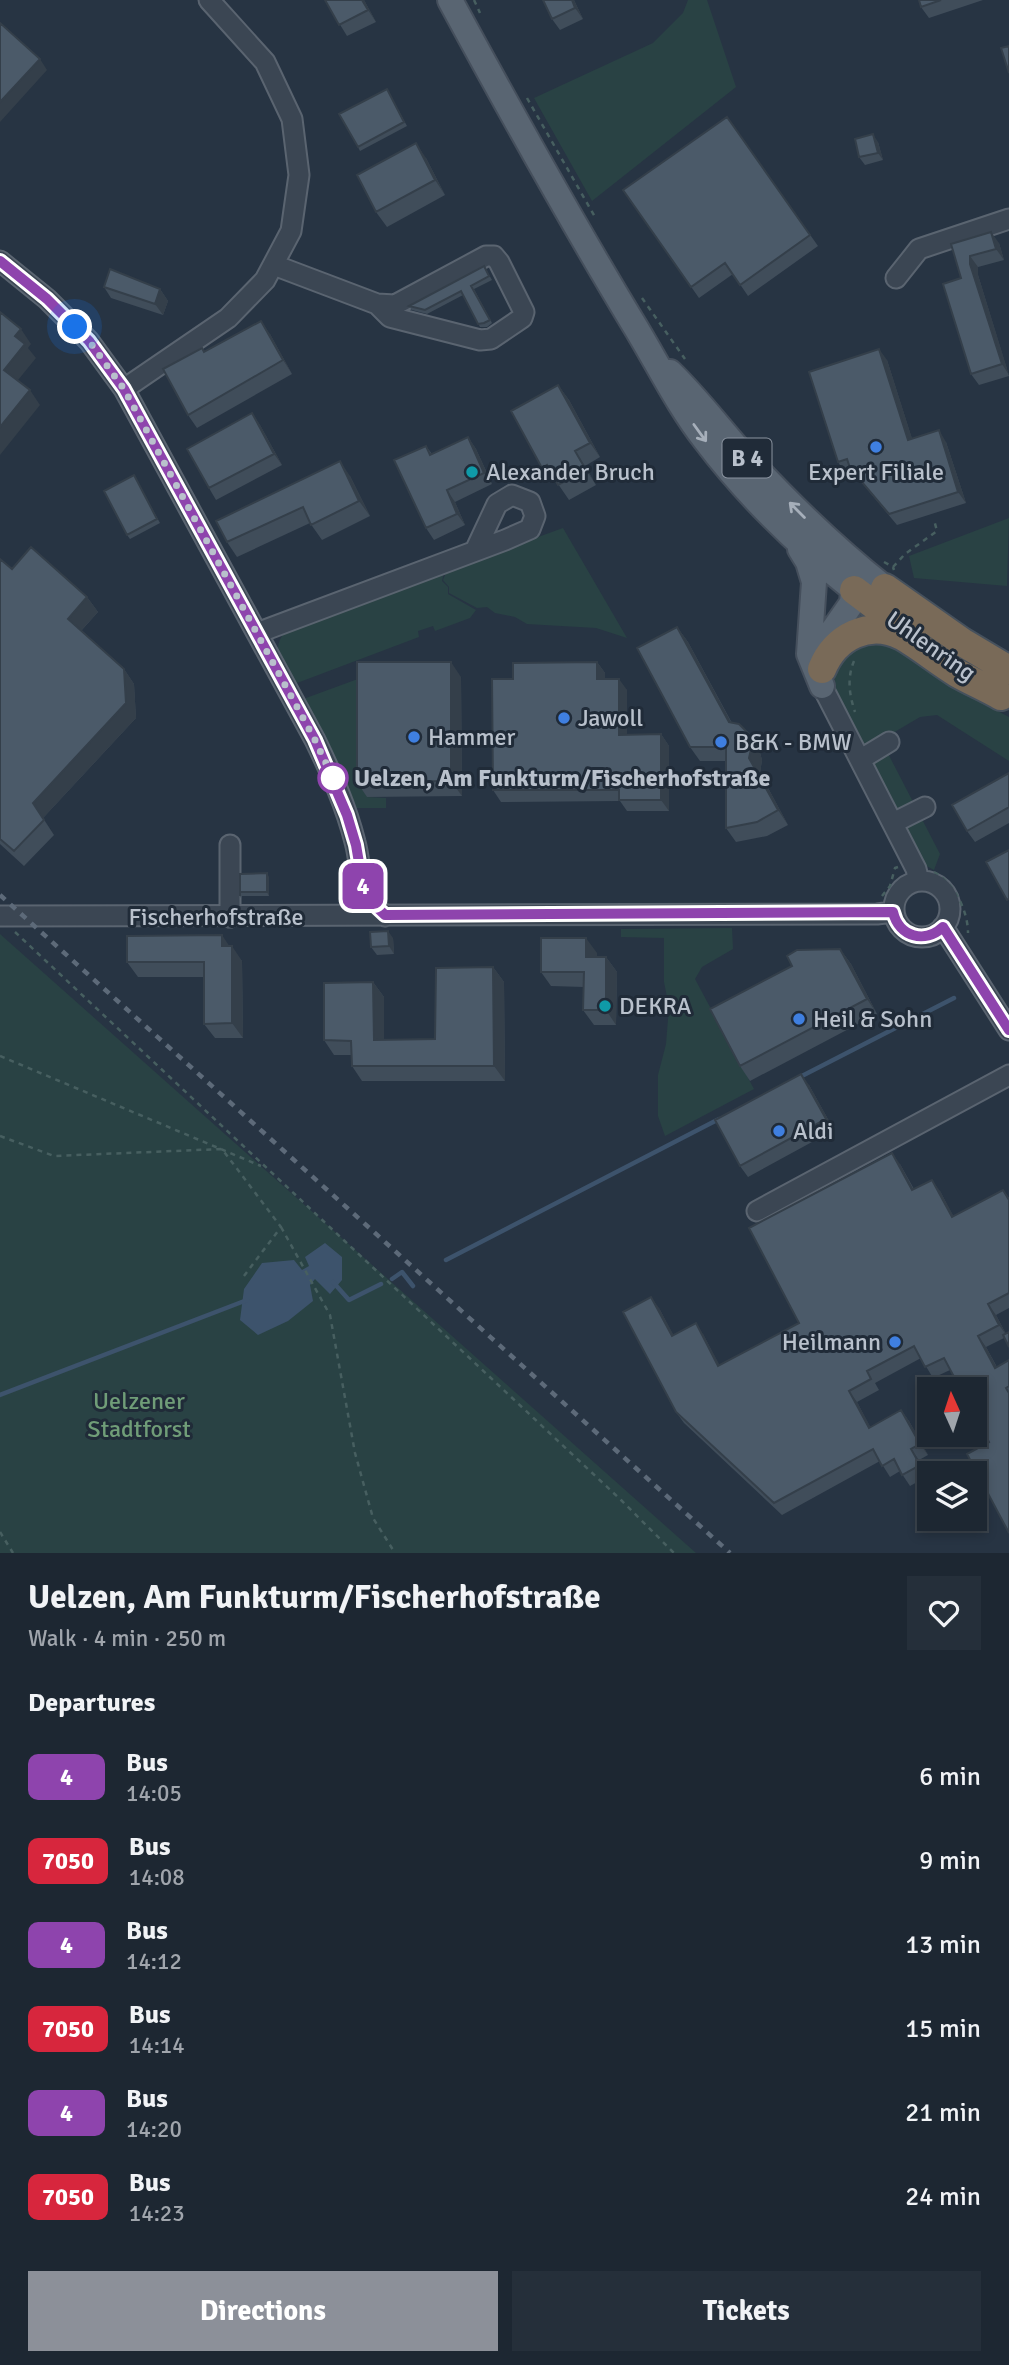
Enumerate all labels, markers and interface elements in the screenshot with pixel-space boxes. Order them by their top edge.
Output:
your location [57,309,92,344]
one-way arrow [692,424,707,443]
road number: B 4 [722,438,772,478]
marker: Expert Filiale [868,439,884,455]
place label: Alexander Bruch [486,457,655,487]
place label: Expert Filiale [808,457,944,487]
marker: Alexander Bruch [464,464,480,480]
one-way arrow [789,502,806,519]
street label: Uhlenring [880,604,982,688]
place label: Jawoll [578,703,643,733]
marker: Jawoll [556,710,572,726]
place label: Hammer [428,722,516,752]
place label: B&K - BMW [735,727,852,757]
marker: Hammer [406,729,422,745]
marker: B&K - BMW [713,734,729,750]
marker: Uelzen, Am Funkturm/Fischerhofstraße [318,763,348,793]
place label: Uelzen, Am Funkturm/Fischerhofstraße [354,763,770,793]
line badge: 4 [340,863,386,909]
text: 4 [357,871,369,901]
street label: Fischerhofstraße [129,902,303,932]
place label: DEKRA [619,991,692,1021]
marker: DEKRA [597,998,613,1014]
place label: Heil & Sohn [813,1004,932,1034]
marker: Heil & Sohn [791,1011,807,1027]
place label: Aldi [793,1116,833,1146]
marker: Aldi [771,1123,787,1139]
place label: Heilmann [782,1327,881,1357]
marker: Heilmann [887,1334,903,1350]
north arrow [917,1377,987,1447]
map controls [917,1377,987,1531]
park label: Uelzener Stadtforst [87,1386,191,1444]
button: layers [917,1461,987,1531]
button: heart [907,1576,981,1650]
text: Uelzen, Am Funkturm/Fischerhofstraße [28,1577,601,1618]
text: Walk · 4 min · 250 m [28,1624,226,1653]
text: Departures [28,1687,155,1719]
text: Bus [126,1747,168,1779]
text: 6 min [919,1761,981,1793]
text: 4 [60,1762,73,1792]
text: 14:05 [126,1779,182,1808]
text: Bus [129,1831,171,1863]
text: 9 min [919,1845,981,1877]
text: 7050 [42,1846,94,1876]
text: 14:08 [129,1863,185,1892]
text: Bus [126,1915,168,1947]
text: 13 min [905,1929,981,1961]
text: 4 [60,1930,73,1960]
text: 14:12 [126,1947,182,1976]
text: Bus [129,1999,171,2031]
text: 15 min [905,2013,981,2045]
text: 7050 [42,2014,94,2044]
text: 14:14 [129,2031,185,2060]
text: Bus [126,2083,168,2115]
text: 21 min [905,2097,981,2129]
text: 4 [60,2098,73,2128]
text: 14:20 [126,2115,182,2144]
text: Bus [129,2167,171,2199]
text: 24 min [905,2181,981,2213]
text: 7050 [42,2182,94,2212]
text: 14:23 [129,2199,185,2228]
button: Directions [28,2271,498,2351]
button: Tickets [512,2271,981,2351]

